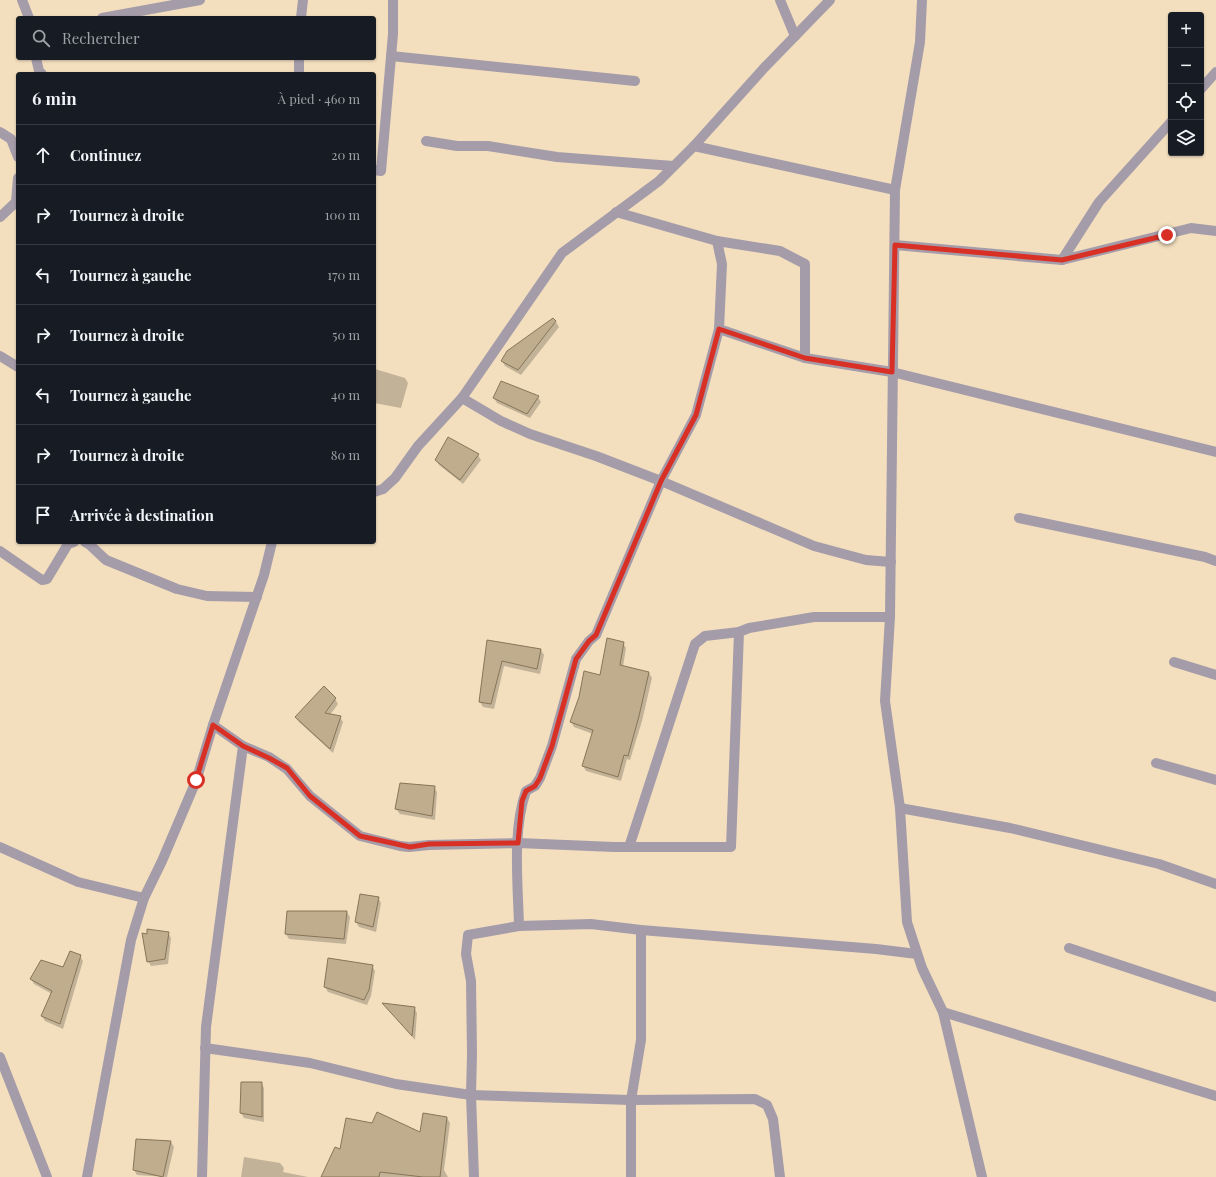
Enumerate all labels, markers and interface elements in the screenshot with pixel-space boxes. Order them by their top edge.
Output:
map controls [1168,12,1204,156]
button: + [1168,12,1204,48]
search box [16,16,376,60]
icon: search [30,27,52,49]
text: Rechercher [62,28,140,48]
button: − [1168,48,1204,84]
button: locate [1168,84,1204,120]
text: 6 min [32,87,77,109]
text: À pied · 460 m [278,90,360,107]
button: layers [1168,120,1204,156]
icon: ahead [32,144,54,166]
text: Continuez [70,145,141,165]
text: 20 m [331,146,360,163]
icon: right [32,204,54,226]
text: Tournez à droite [70,205,184,225]
text: 100 m [325,206,360,223]
route end [1158,226,1176,244]
icon: left [32,264,54,286]
text: Tournez à gauche [70,265,192,285]
text: 170 m [327,266,360,283]
icon: right [32,324,54,346]
text: Tournez à droite [70,325,184,345]
text: 50 m [332,326,360,343]
icon: left [32,384,54,406]
text: Tournez à gauche [70,385,192,405]
text: 40 m [331,386,360,403]
icon: right [32,444,54,466]
text: Tournez à droite [70,445,184,465]
text: 80 m [331,446,360,463]
icon: arrive [32,504,54,526]
text: Arrivée à destination [70,505,214,525]
route start [187,771,205,789]

